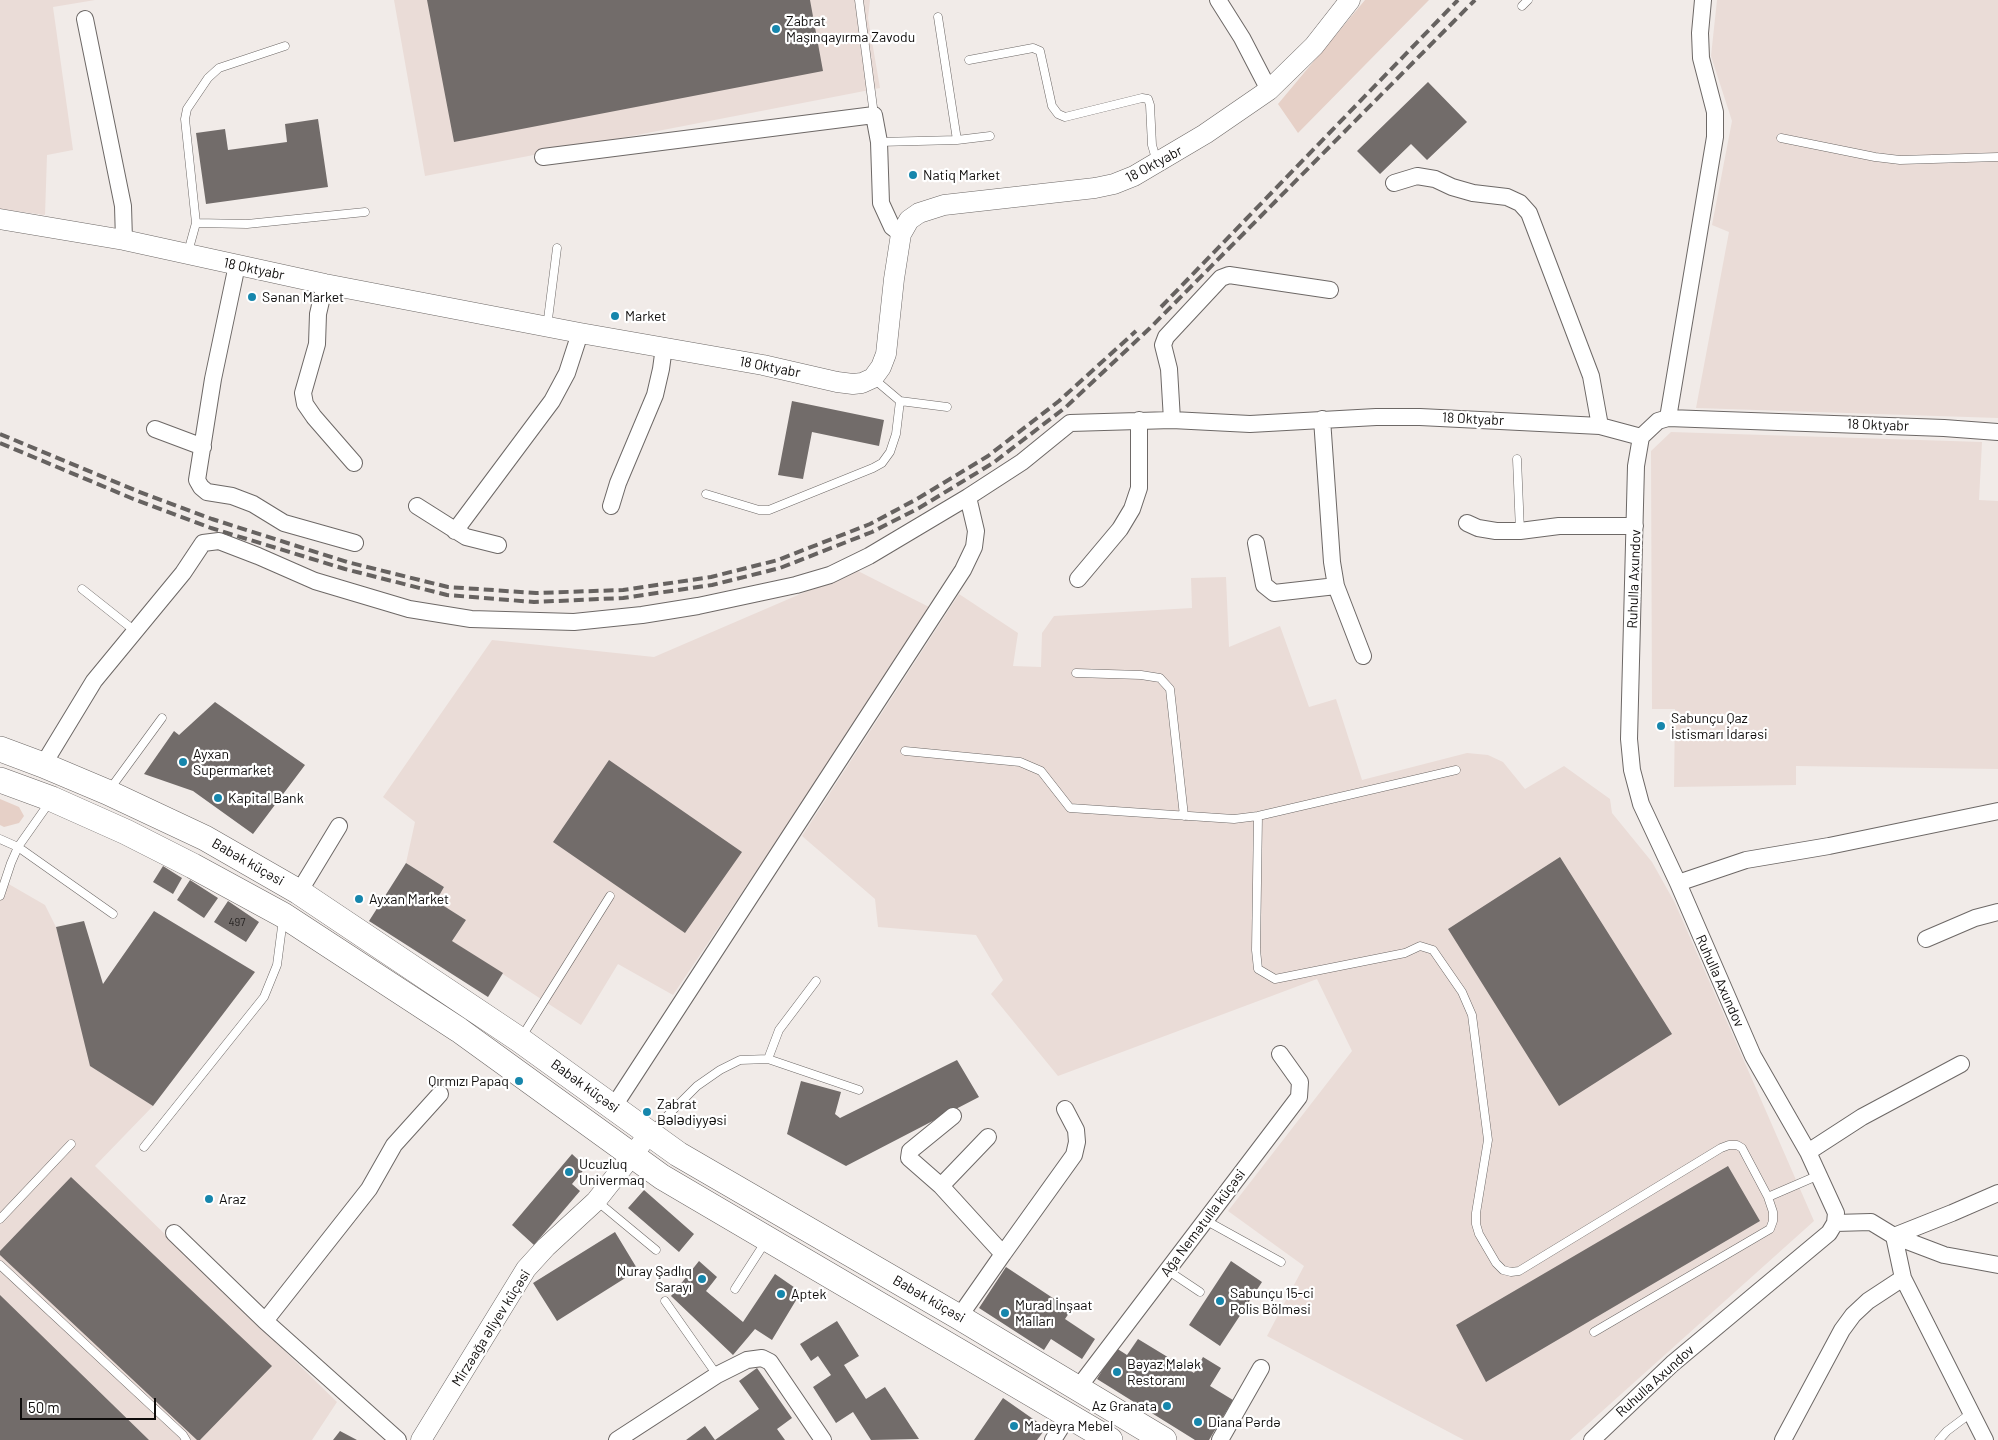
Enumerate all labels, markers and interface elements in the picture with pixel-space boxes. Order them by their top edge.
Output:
place label: Zabrat Maşınqayırma Zavodu [786,13,915,46]
marker: Zabrat Maşınqayırma Zavodu [770,23,782,35]
street label: 18 Oktyabr [1123,142,1185,186]
place label: Natiq Market [923,167,1000,183]
marker: Natiq Market [907,169,919,181]
street label: 18 Oktyabr [222,254,286,284]
place label: Sənan Market [262,289,344,305]
marker: Sənan Market [246,291,258,303]
place label: Market [625,308,666,324]
marker: Market [609,310,621,322]
street label: 18 Oktyabr [738,353,802,381]
street label: 18 Oktyabr [1442,409,1504,429]
street label: 18 Oktyabr [1847,416,1909,434]
street label: Ruhulla Axundov [1624,529,1644,629]
place label: Sabunçu Qaz İstismarı İdarəsi [1671,710,1768,742]
marker: Sabunçu Qaz İstismarı İdarəsi [1655,720,1667,732]
place label: Ayxan Supermarket [193,746,272,779]
marker: Ayxan Supermarket [177,756,189,768]
place label: Kapital Bank [228,790,304,806]
marker: Kapital Bank [212,792,224,804]
street label: Babək küçəsi [209,835,287,889]
place label: Ayxan Market [369,891,449,907]
marker: Ayxan Market [353,893,365,905]
house number: 497 [229,915,245,929]
street label: Ruhulla Axundov [1692,932,1748,1030]
street label: Babək küçəsi [548,1056,622,1116]
place label: Qırmızı Papaq [428,1073,509,1089]
marker: Qırmızı Papaq [513,1075,525,1087]
place label: Zabrat Bәlәdiyyәsi [657,1096,727,1128]
marker: Zabrat Bәlәdiyyәsi [641,1106,653,1118]
place label: Ucuzluq Univermaq [579,1156,645,1188]
marker: Ucuzluq Univermaq [563,1166,575,1178]
street label: Ağa Nemətulla küçəsi [1157,1166,1249,1280]
place label: Araz [219,1191,246,1207]
marker: Araz [203,1193,215,1205]
place label: Nuray Şadlıq Sarayı [617,1263,692,1295]
street label: Mirzəağa Əliyev küçəsi [448,1266,534,1390]
street label: Babək küçəsi [890,1272,968,1326]
marker: Nuray Şadlıq Sarayı [696,1273,708,1285]
place label: Sabunçu 15-ci Polis Bölməsi [1230,1285,1314,1318]
place label: Aptek [791,1286,827,1302]
marker: Aptek [775,1288,787,1300]
marker: Sabunçu 15-ci Polis Bölməsi [1214,1295,1226,1307]
place label: Murad İnşaat Malları [1015,1297,1092,1330]
marker: Murad İnşaat Malları [999,1307,1011,1319]
street label: Ruhulla Axundov [1612,1342,1698,1420]
place label: Bəyaz Mələk Restoranı [1127,1356,1201,1388]
marker: Bəyaz Mələk Restoranı [1111,1366,1123,1378]
scale bar [22,1388,159,1420]
text: 50 m [28,1398,60,1416]
place label: Az Granata [1092,1398,1157,1414]
marker: Az Granata [1161,1400,1173,1412]
place label: Diana Pərdə [1208,1414,1281,1430]
marker: Diana Pərdə [1192,1416,1204,1428]
place label: Madeyra Mebel [1024,1418,1113,1434]
marker: Madeyra Mebel [1008,1420,1020,1432]

